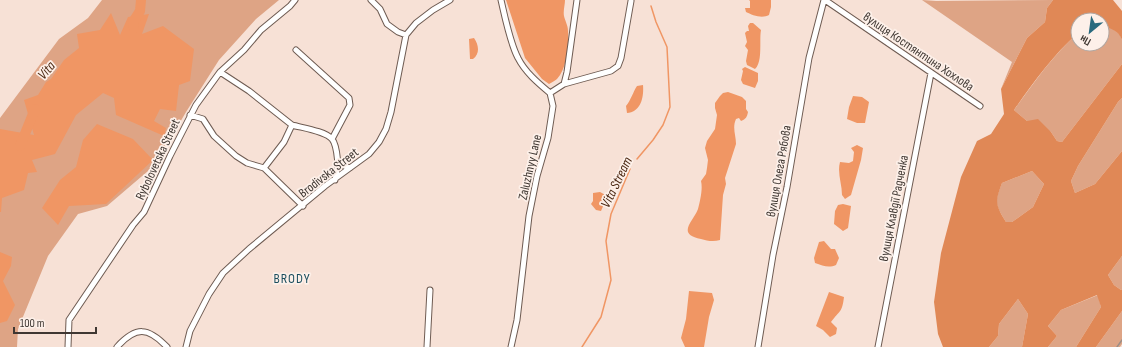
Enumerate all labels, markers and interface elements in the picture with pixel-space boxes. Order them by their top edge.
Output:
street label: вулиця Костянтина Хохлова [860,9,977,95]
north arrow [1070,12,1110,52]
text: Пн [1077,32,1093,49]
water label: Vita [34,58,59,83]
street label: Rybolovetska Street [132,116,184,202]
street label: вулиця Олега Рябова [763,124,795,218]
street label: Zaluzhnyy Lane [515,133,545,201]
street label: Brodivska Street [295,144,362,201]
water label: Vita Stream [597,154,636,210]
street label: вулиця Клавдії Радченка [876,154,912,263]
district label: BRODY [274,270,310,287]
scale bar [14,309,96,335]
text: 100 m [20,316,45,331]

